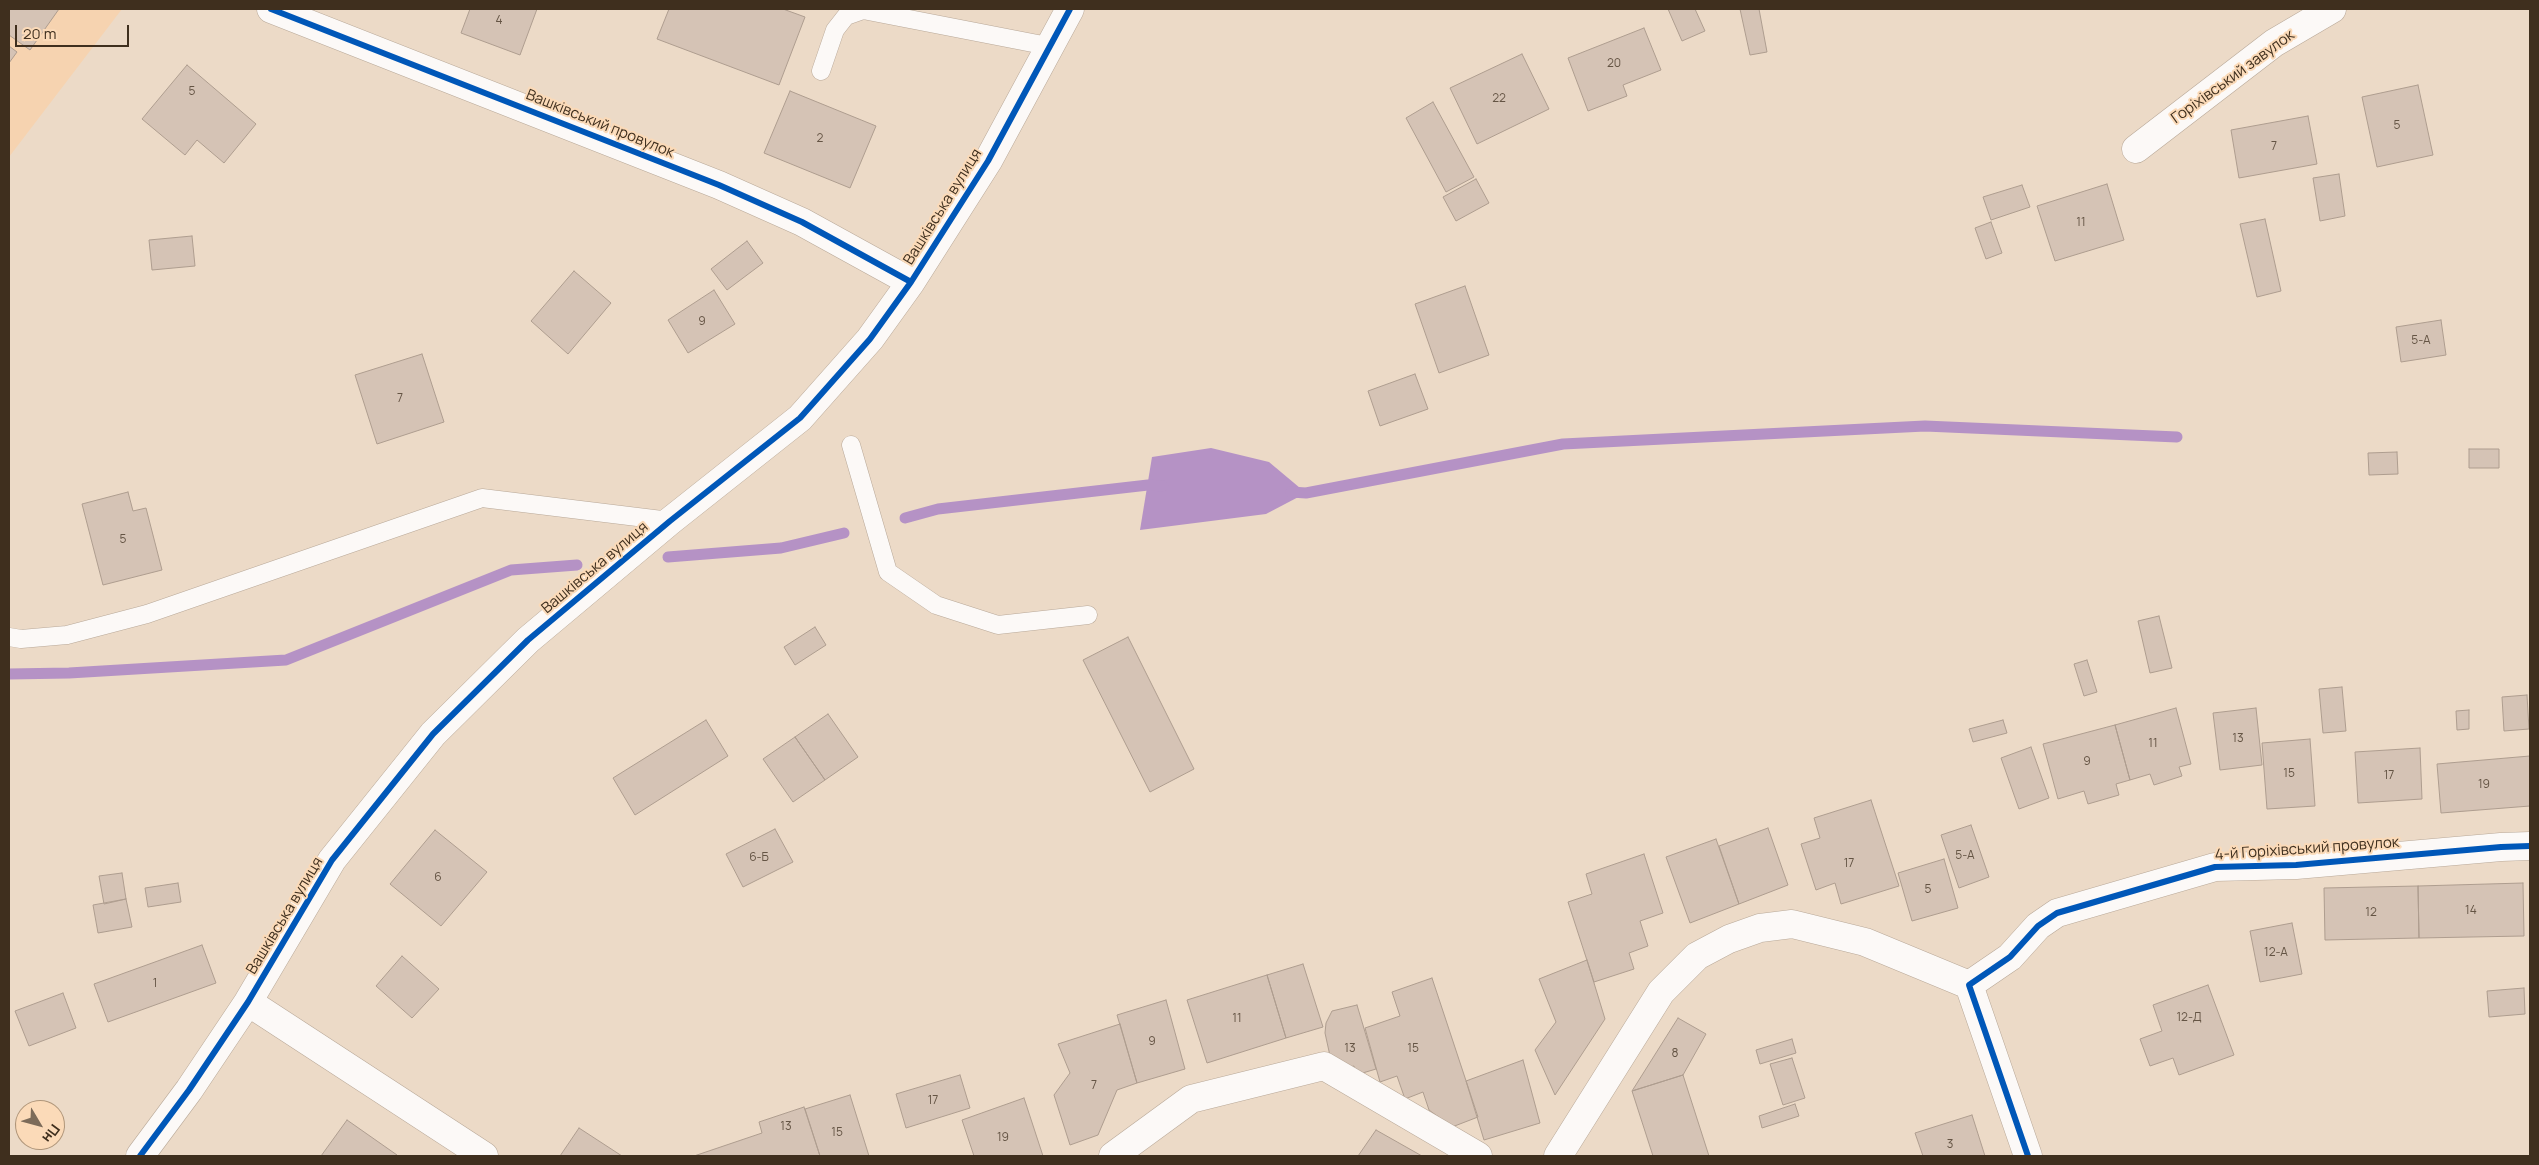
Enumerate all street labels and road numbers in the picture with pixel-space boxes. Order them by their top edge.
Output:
street label: Горіхівський завулок [2168,26,2298,128]
street label: Вашківський провулок [523,86,677,162]
street label: Вашківська вулиця [900,146,986,268]
street label: Вашківська вулиця [538,518,652,618]
street label: 4-й Горіхівський провулок [2214,834,2400,864]
street label: Вашківська вулиця [243,854,327,978]

